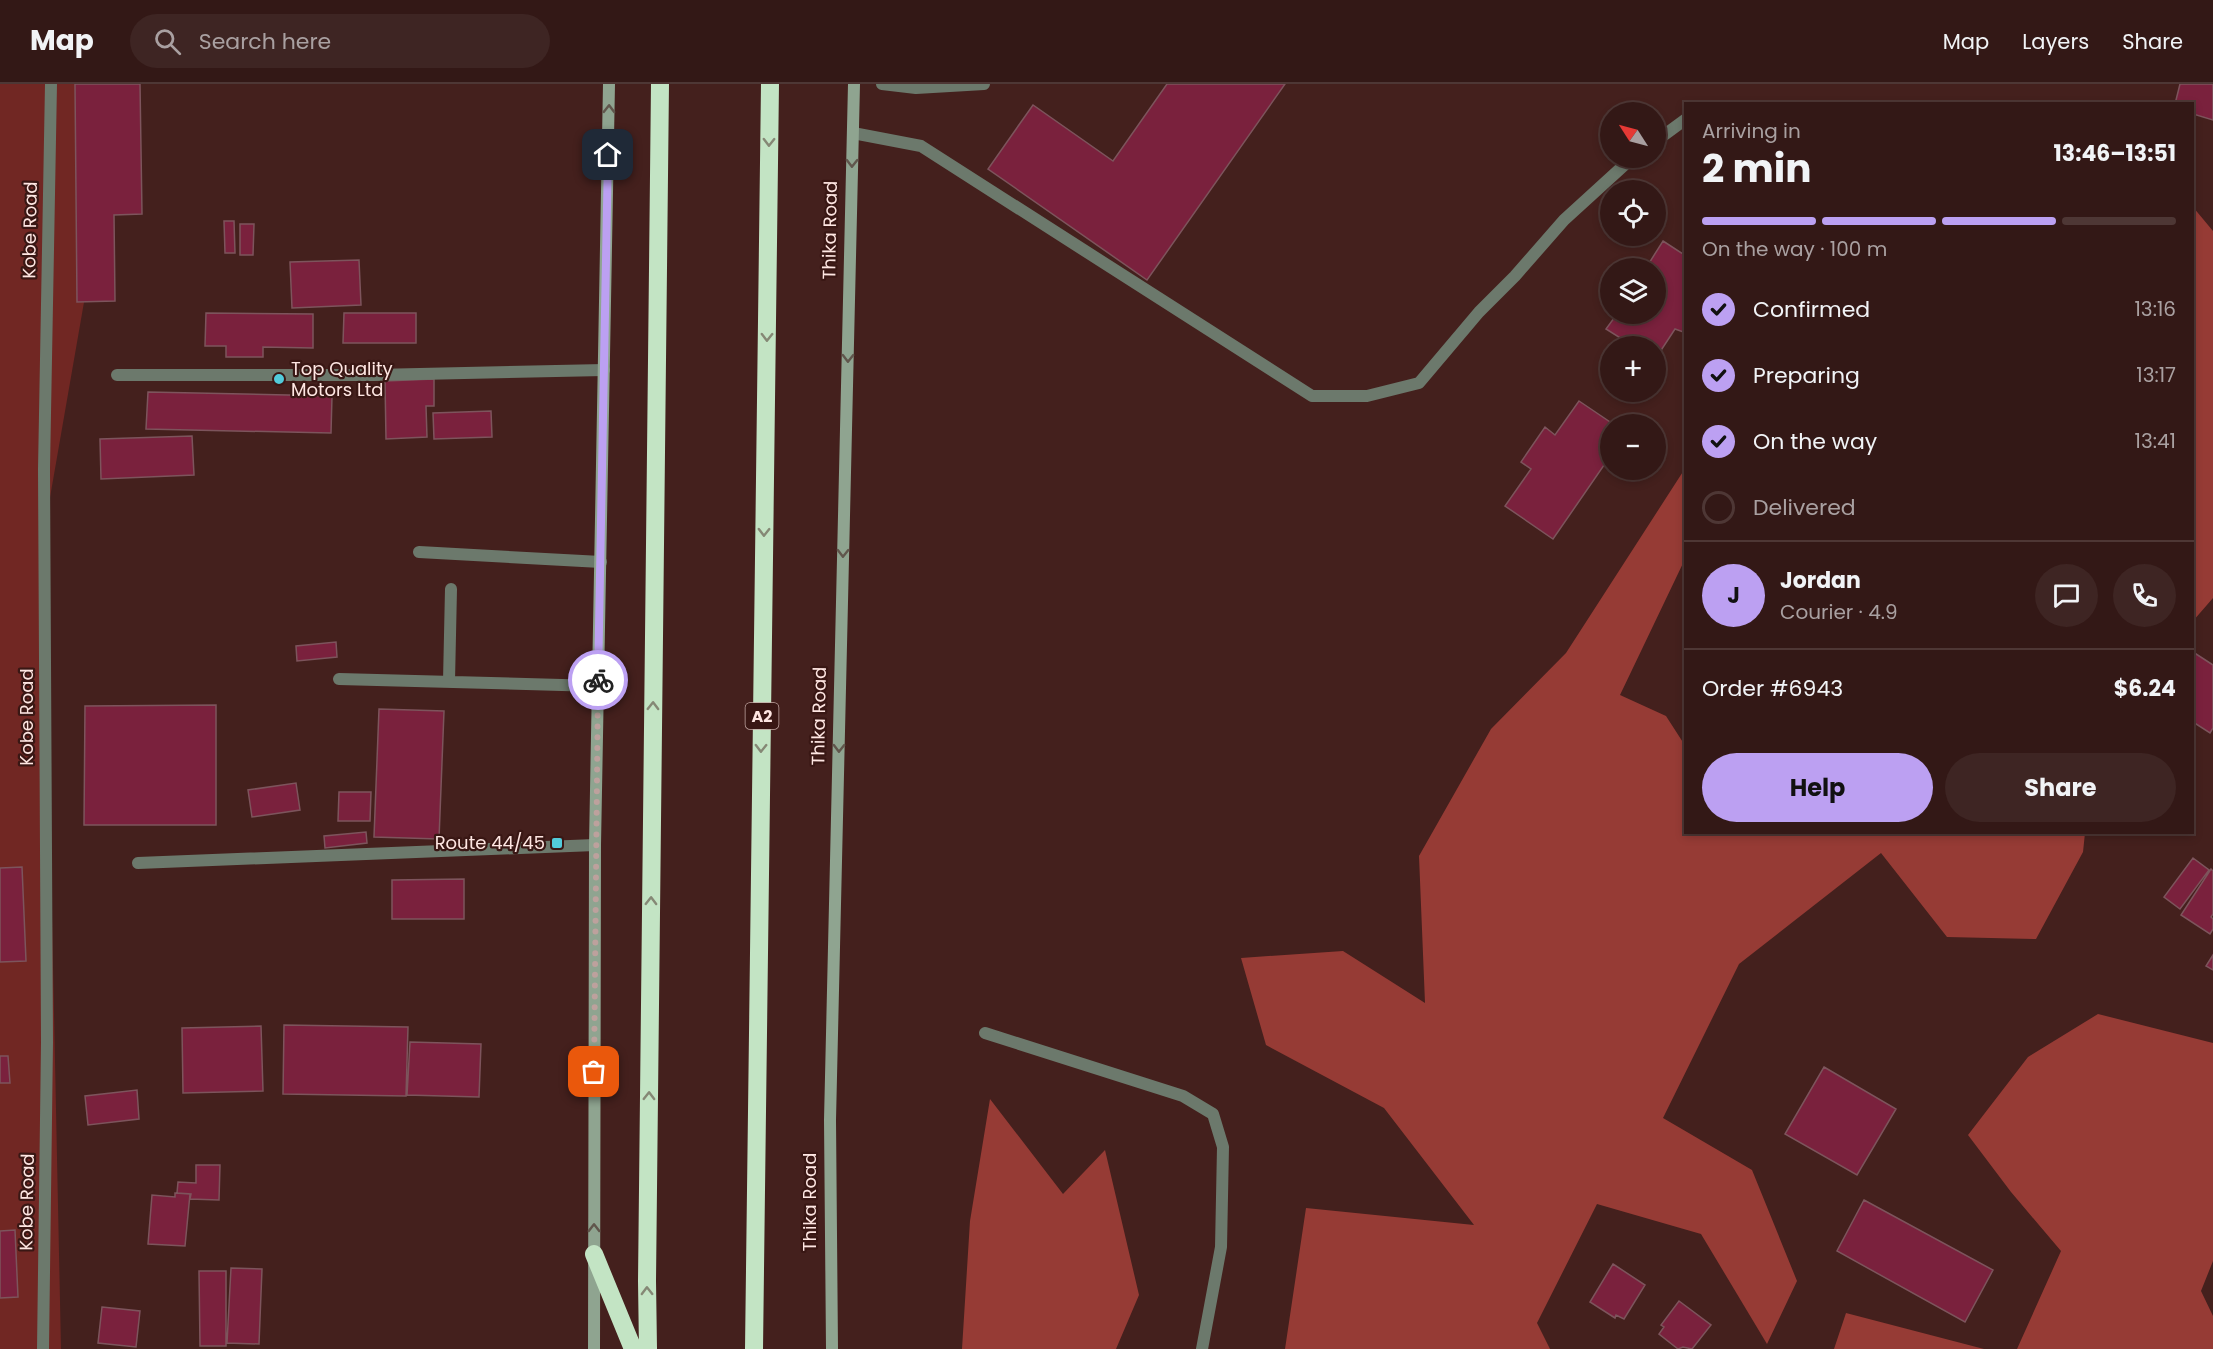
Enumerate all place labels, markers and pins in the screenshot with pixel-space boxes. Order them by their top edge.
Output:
pin [582,129,633,180]
place label: Top Quality Motors Ltd [291,356,393,402]
marker: Top Quality Motors Ltd [272,372,286,386]
place label: Route 44/45 [435,830,545,855]
marker: Route 44/45 [550,836,564,850]
pin [568,1046,619,1097]

